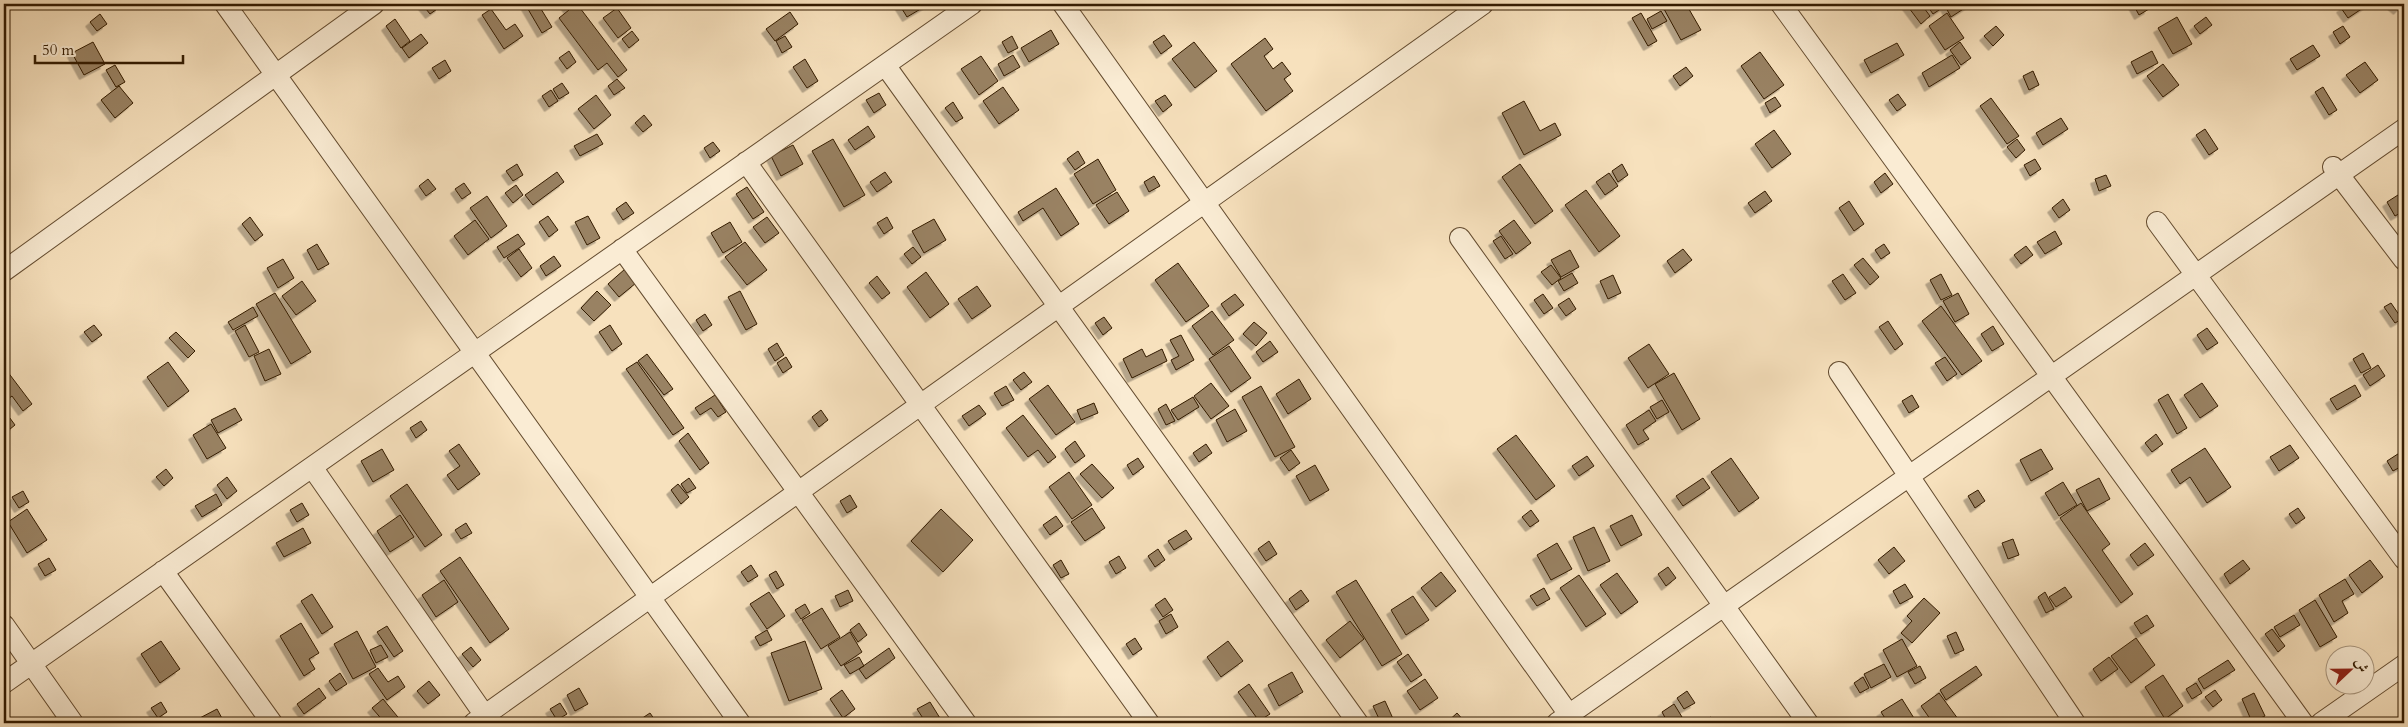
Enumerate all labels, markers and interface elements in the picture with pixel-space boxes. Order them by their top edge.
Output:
scale bar [35,32,182,64]
text: 50 m [42,40,74,60]
north arrow [2326,644,2376,694]
text: ش [2350,655,2373,675]

